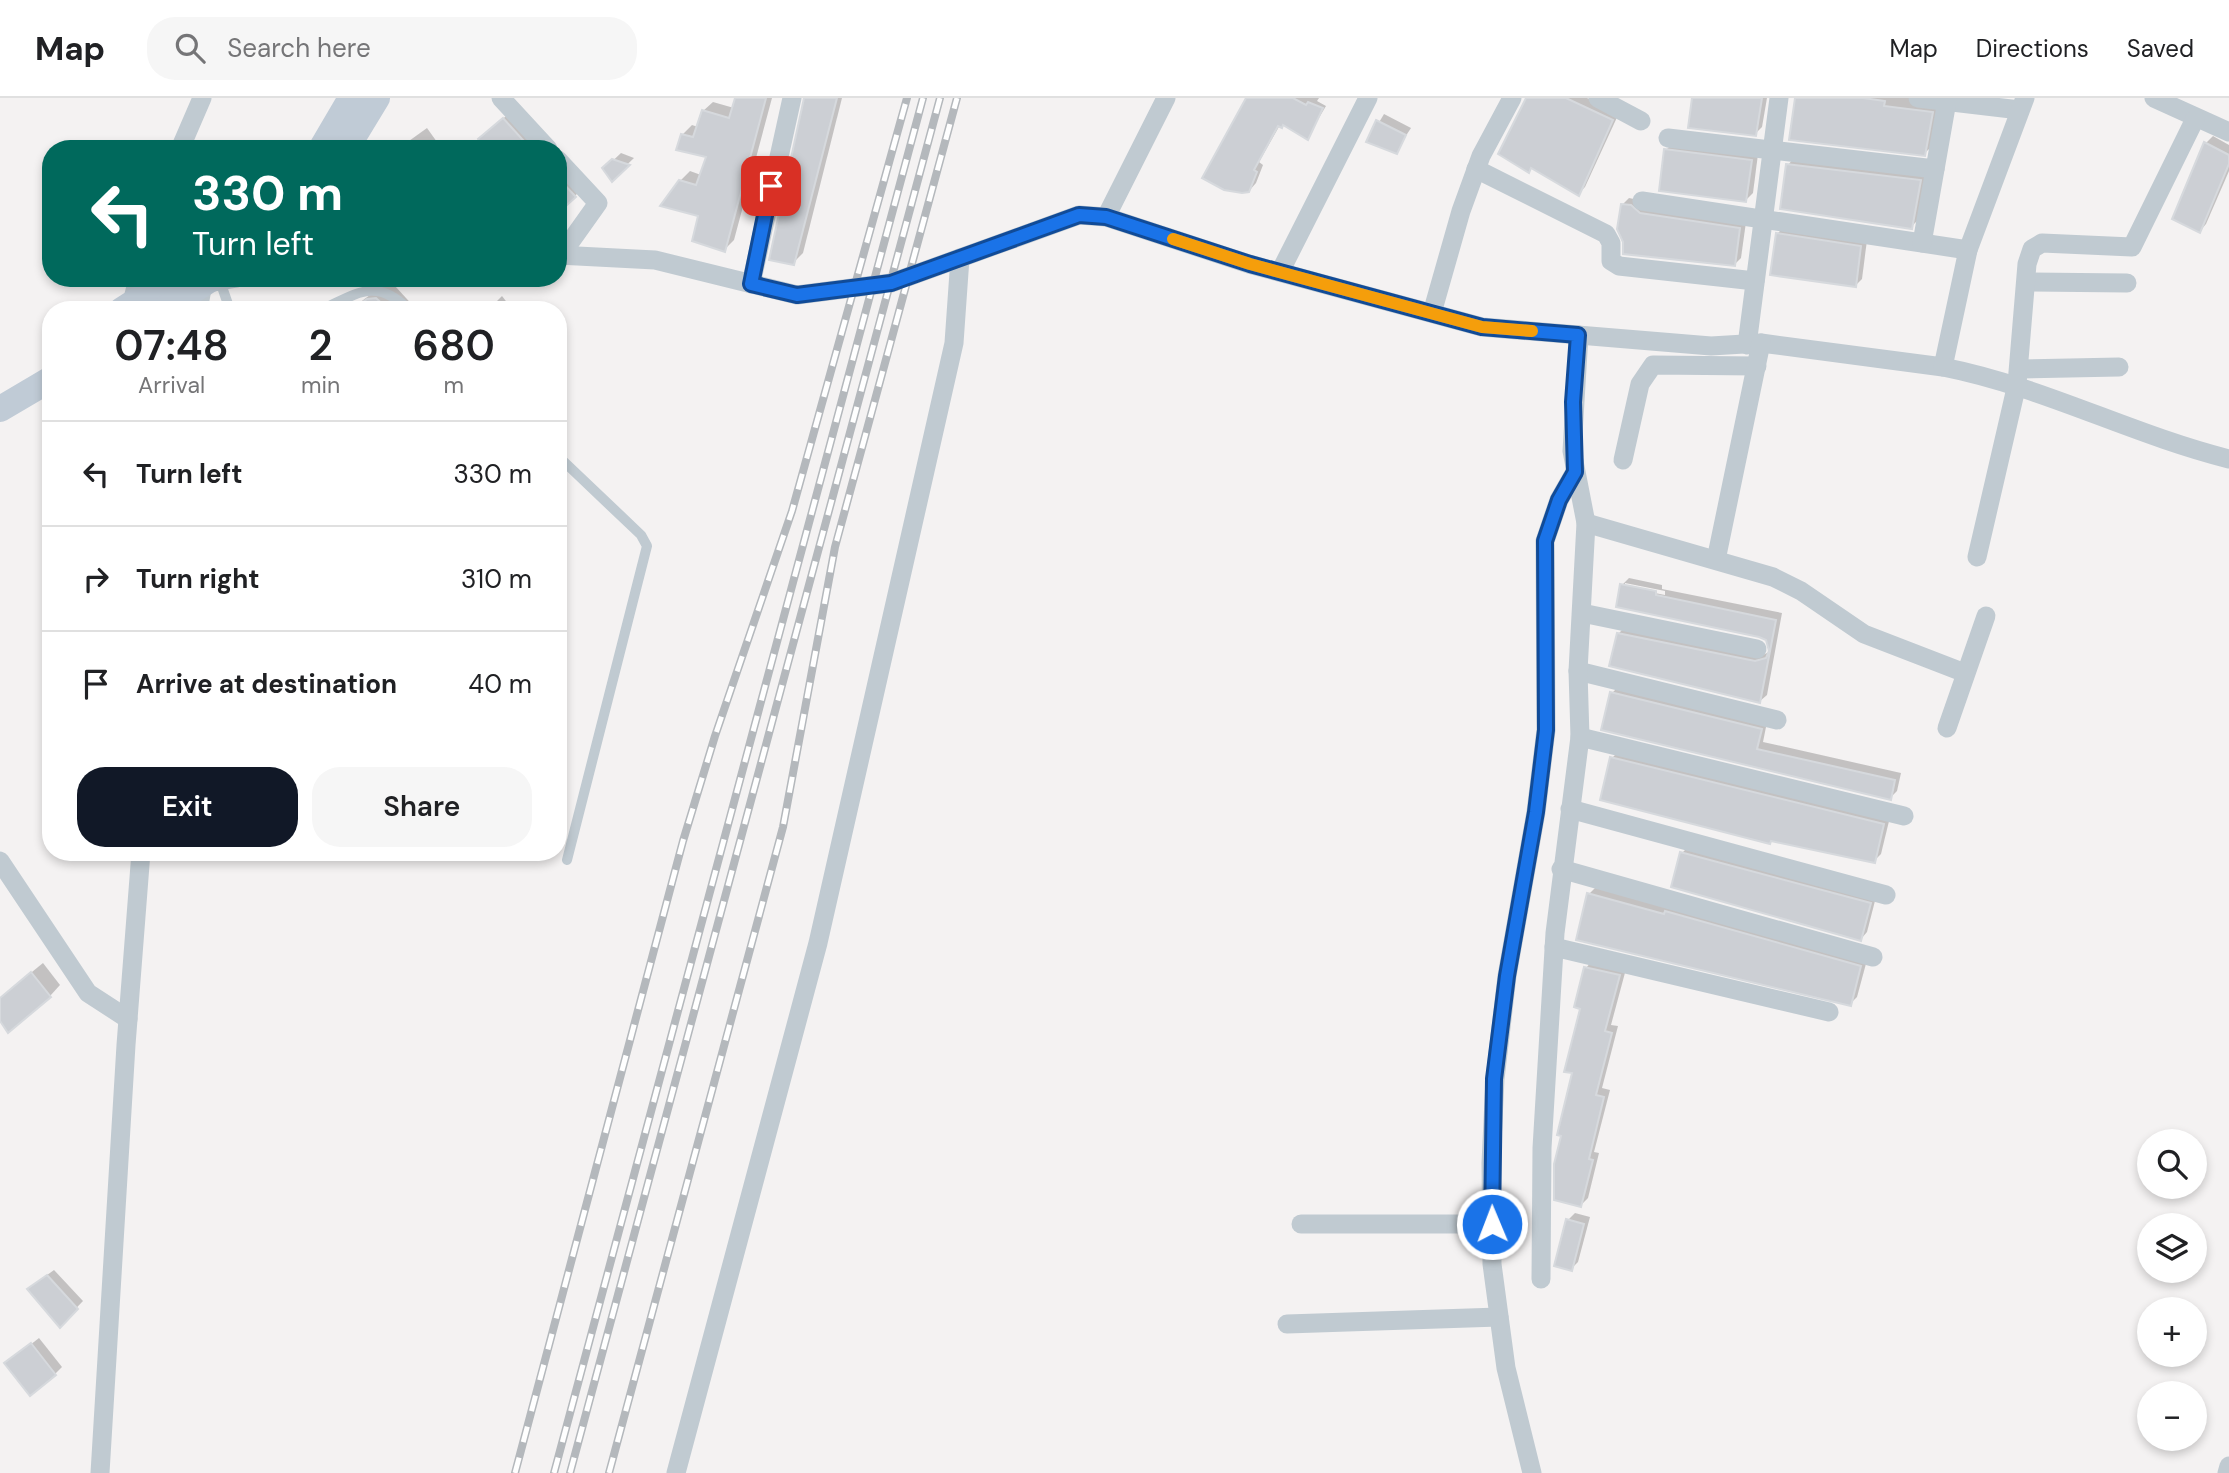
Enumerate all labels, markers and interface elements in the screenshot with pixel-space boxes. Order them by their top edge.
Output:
search box [147,17,637,80]
text: Map [35,27,105,70]
icon: search [171,29,209,67]
text: Search here [227,31,371,65]
text: Map [1890,33,1938,64]
text: Directions [1976,33,2089,64]
text: Saved [2127,33,2194,64]
pin [741,156,801,216]
text: 330 m [192,161,343,225]
icon: arrive [752,167,790,205]
icon: left [77,168,168,259]
text: Turn left [192,223,314,265]
text: 07:48 [114,318,229,373]
text: 2 [309,318,333,373]
text: 680 [413,318,495,373]
text: Arrival [138,370,205,400]
text: min [301,370,340,400]
text: m [443,370,464,400]
icon: left [77,455,115,493]
text: Turn left [136,457,243,491]
text: 330 m [453,457,532,491]
icon: right [77,560,115,598]
text: Turn right [136,562,260,596]
text: 310 m [461,562,532,596]
icon: arrive [77,665,115,703]
text: Arrive at destination [136,667,397,701]
text: 40 m [468,667,532,701]
button: Exit [77,767,298,847]
button: Share [312,767,532,847]
map controls [2137,1129,2207,1451]
button: search [2137,1129,2207,1199]
position arrow [1455,1187,1529,1261]
button: layers [2137,1213,2207,1283]
button: + [2137,1297,2207,1367]
button: − [2137,1381,2207,1451]

